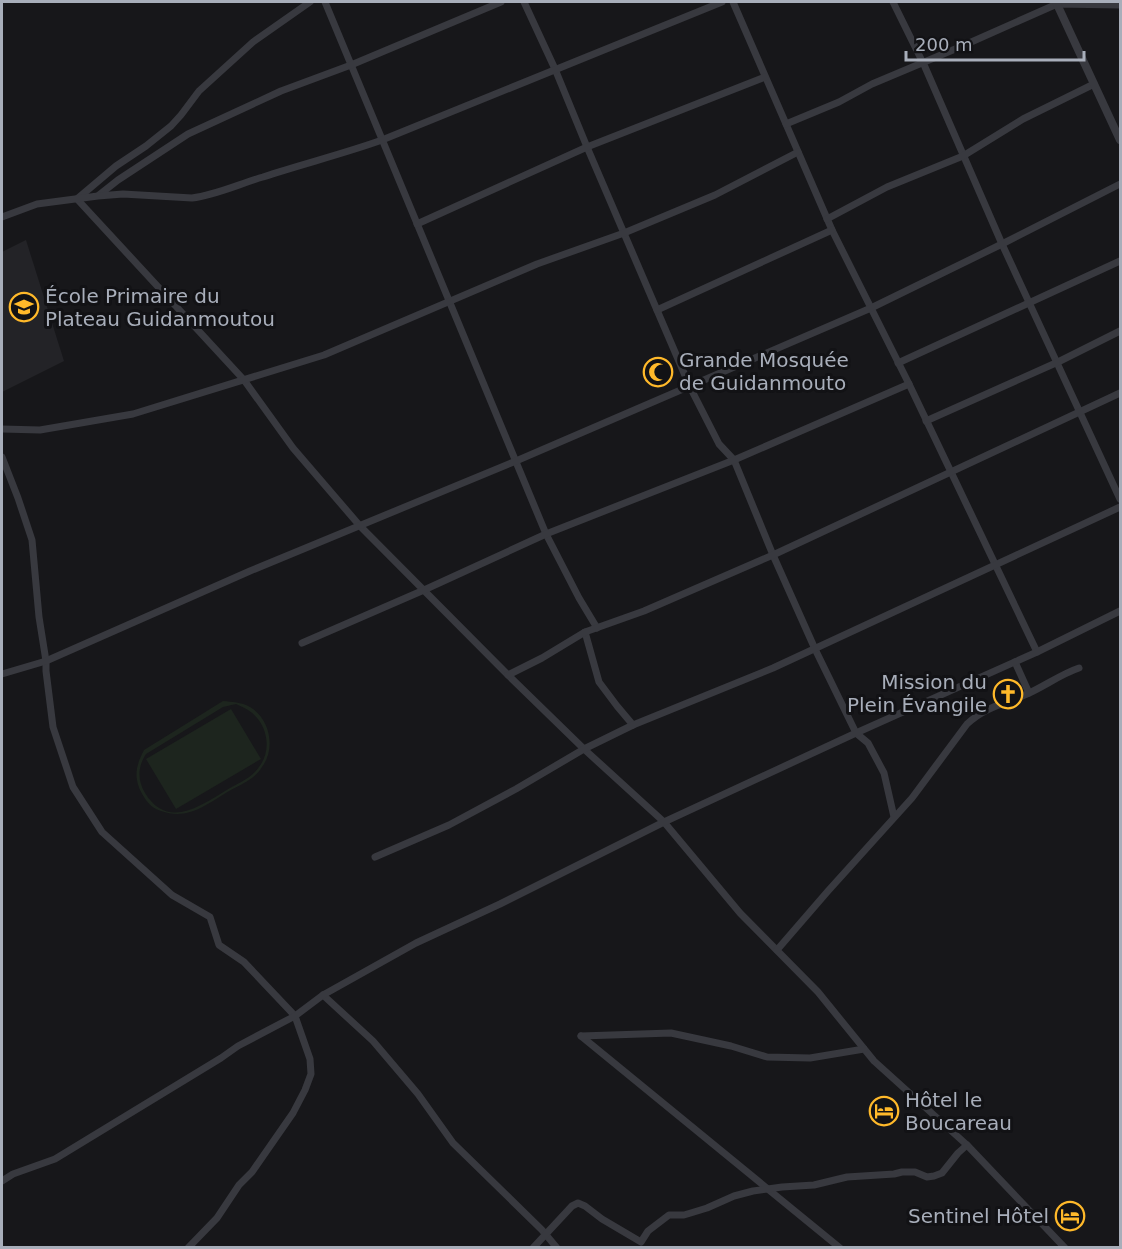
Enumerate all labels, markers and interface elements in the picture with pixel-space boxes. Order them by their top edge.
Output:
scale bar [906,24,1084,62]
text: 200 m [915,34,973,55]
place label: École Primaire du Plateau Guidanmoutou [45,284,275,331]
school or university icon: École Primaire du Plateau Guidanmoutou [8,291,40,323]
place label: Grande Mosquée de Guidanmouto [679,348,849,395]
mosque icon: Grande Mosquée de Guidanmouto [642,356,674,388]
place label: Mission du Plein Évangile [847,670,987,717]
church icon: Mission du Plein Évangile [992,678,1024,710]
place label: Hôtel le Boucareau [905,1088,1012,1135]
hotel icon: Hôtel le Boucareau [868,1095,900,1127]
hotel icon: Sentinel Hôtel [1054,1200,1086,1232]
place label: Sentinel Hôtel [908,1204,1049,1228]

